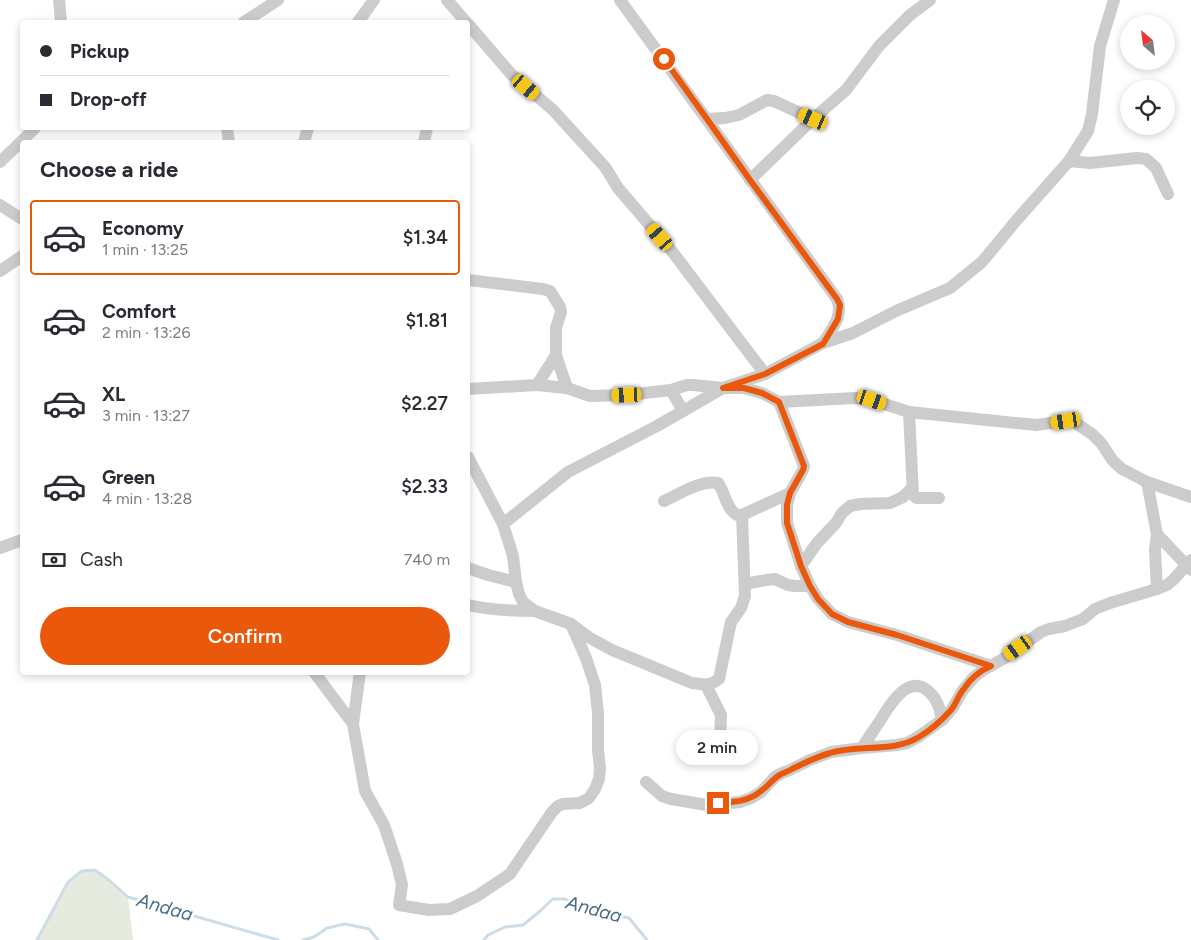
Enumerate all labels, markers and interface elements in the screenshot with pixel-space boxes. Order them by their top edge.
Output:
north arrow [1120,15,1175,70]
map controls [1120,15,1175,135]
text: Pickup [70,40,129,63]
route start [653,48,675,70]
car [509,72,542,102]
button: locate [1120,80,1175,135]
text: Drop-off [70,88,147,111]
car [796,106,829,132]
text: Choose a ride [40,156,178,183]
icon: car [42,215,87,260]
text: Economy [102,217,184,240]
car [644,221,675,253]
text: $1.34 [403,226,448,249]
text: 1 min · 13:25 [102,240,188,259]
icon: car [42,298,87,343]
text: Comfort [102,300,177,323]
text: $1.81 [405,309,448,332]
text: 2 min · 13:26 [102,323,190,342]
icon: car [42,381,87,426]
text: XL [102,383,125,406]
car [611,387,642,403]
car [855,388,888,412]
text: $2.27 [401,392,448,415]
text: 3 min · 13:27 [102,406,190,425]
car [1050,411,1081,431]
icon: car [42,464,87,509]
text: Green [102,466,155,489]
text: $2.33 [401,475,448,498]
text: 4 min · 13:28 [102,489,192,508]
icon: cash [40,546,68,574]
text: Cash [80,548,123,571]
text: 740 m [404,550,450,569]
button: Confirm [40,607,450,665]
car [1001,633,1034,663]
callout: 2 min [677,730,759,766]
text: 2 min [697,738,737,757]
route end [707,792,729,814]
water label: Andaa [133,888,196,926]
water label: Andaa [563,890,625,927]

